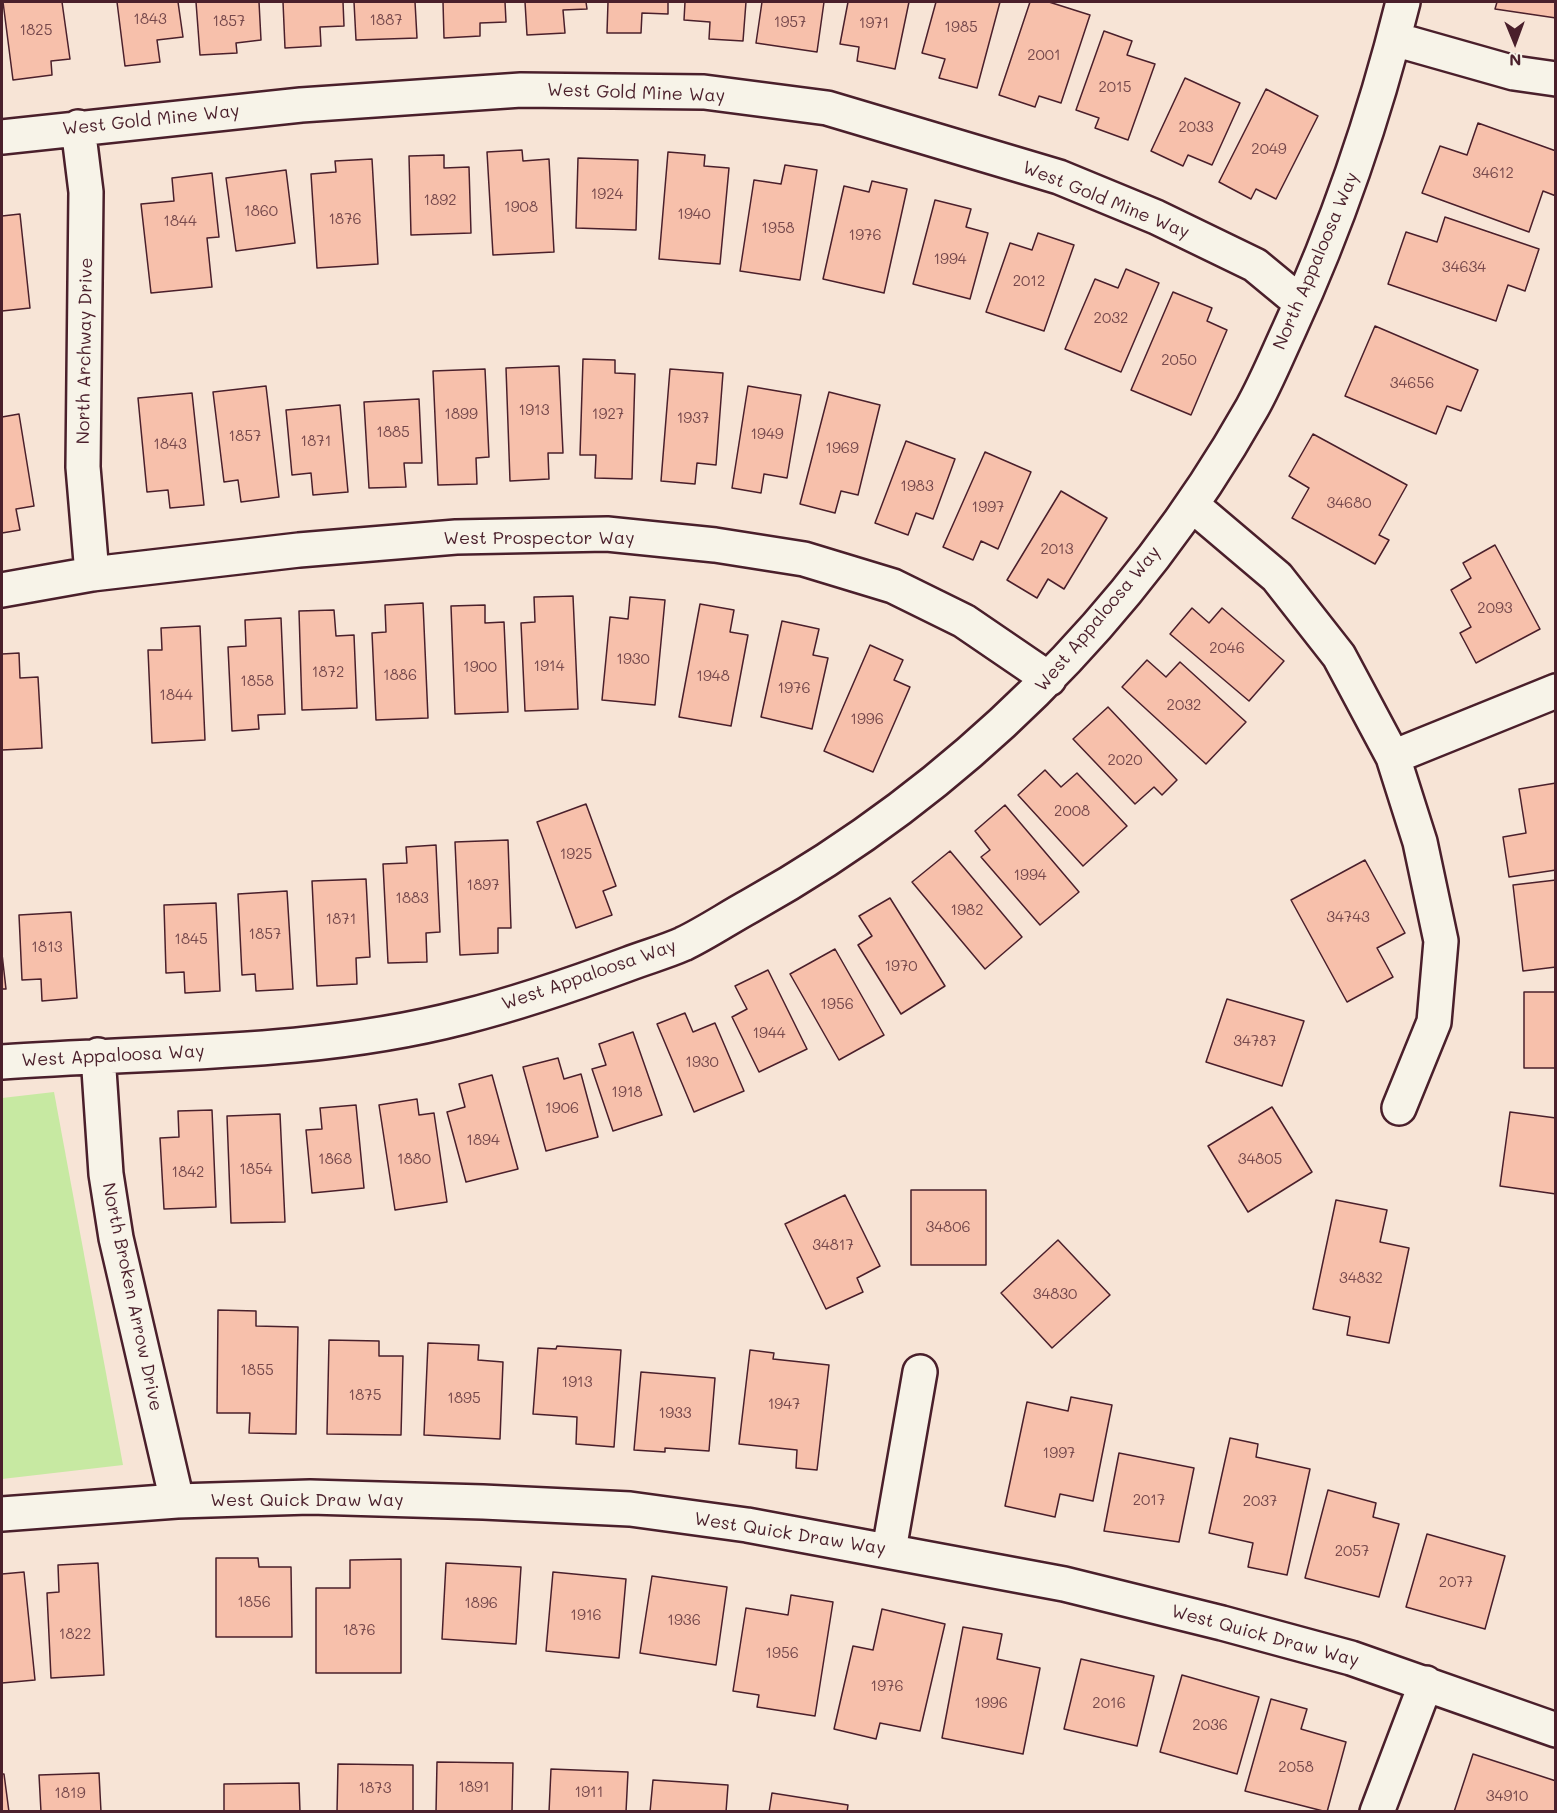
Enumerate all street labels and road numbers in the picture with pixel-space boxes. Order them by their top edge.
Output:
street label: West Gold Mine Way [547,79,725,107]
street label: West Gold Mine Way [61,100,241,140]
street label: West Gold Mine Way [1019,157,1193,243]
street label: North Appaloosa Way [1269,169,1363,353]
street label: North Archway Drive [73,257,97,445]
street label: West Prospector Way [443,527,635,549]
street label: West Appaloosa Way [1031,542,1165,696]
street label: West Appaloosa Way [499,935,679,1015]
street label: West Appaloosa Way [21,1040,205,1072]
street label: North Broken Arrow Drive [97,1181,167,1413]
street label: West Quick Draw Way [210,1489,404,1511]
street label: West Quick Draw Way [693,1508,887,1560]
street label: West Quick Draw Way [1169,1601,1361,1671]

